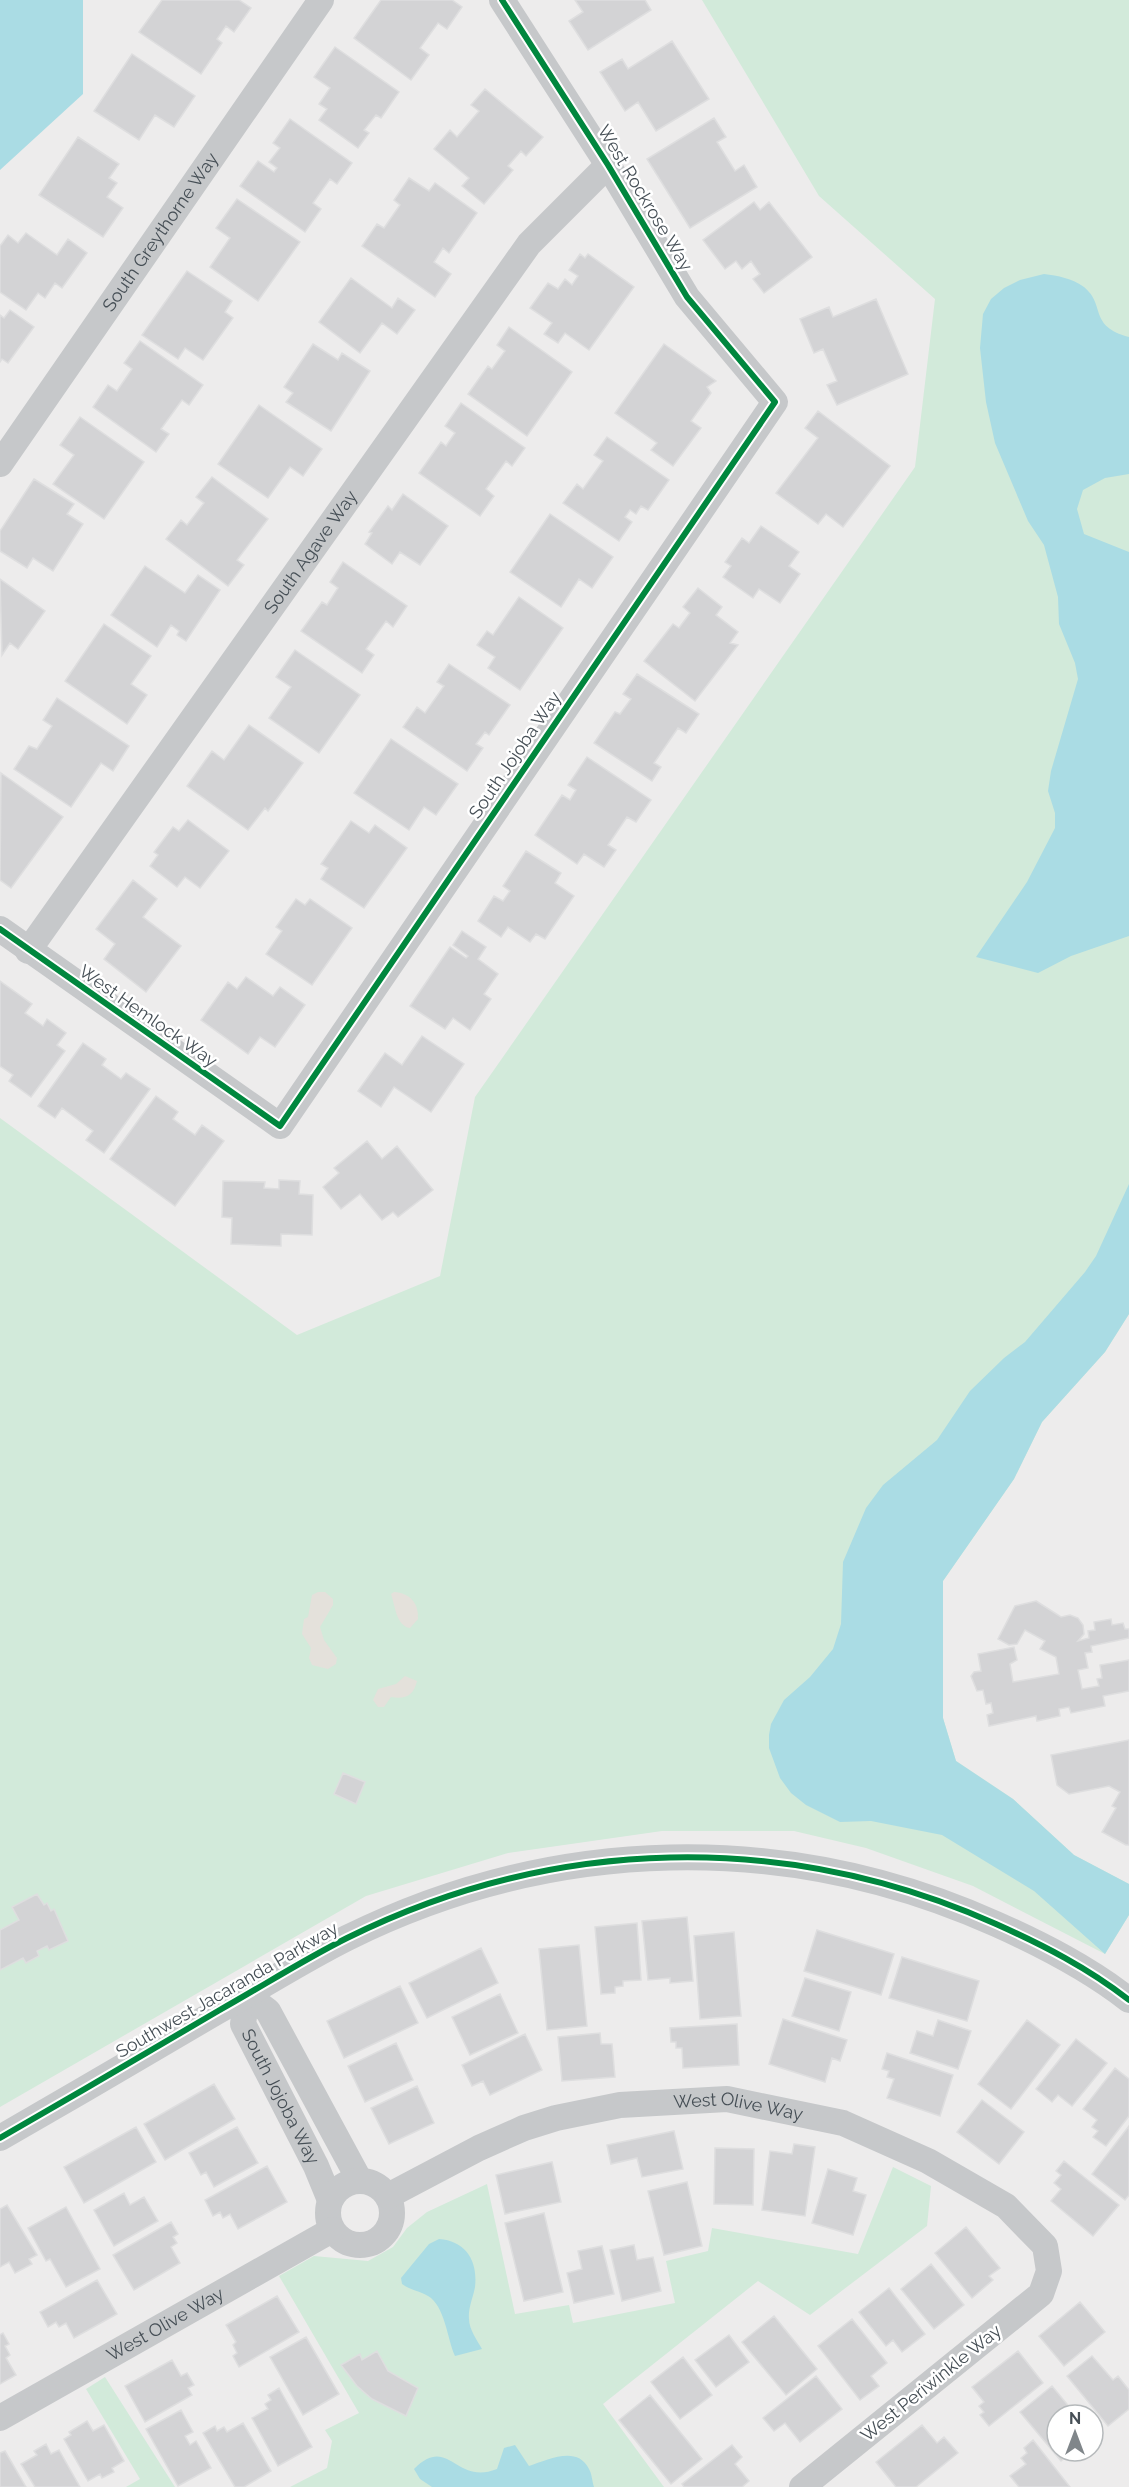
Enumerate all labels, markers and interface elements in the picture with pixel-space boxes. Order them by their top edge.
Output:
street label: West Rockrose Way [594,121,697,275]
street label: South Greythorne Way [98,148,222,315]
street label: South Agave Way [259,486,361,618]
street label: South Jojoba Way [464,687,565,822]
street label: West Hemlock Way [75,960,222,1071]
street label: Southwest Jacaranda Parkway [112,1917,342,2062]
street label: South Jojoba Way [237,2025,324,2168]
street label: West Olive Way [673,2087,805,2125]
street label: West Olive Way [103,2282,227,2365]
street label: West Periwinkle Way [856,2319,1005,2446]
north arrow [1045,2403,1105,2463]
text: N [1069,2409,1081,2428]

